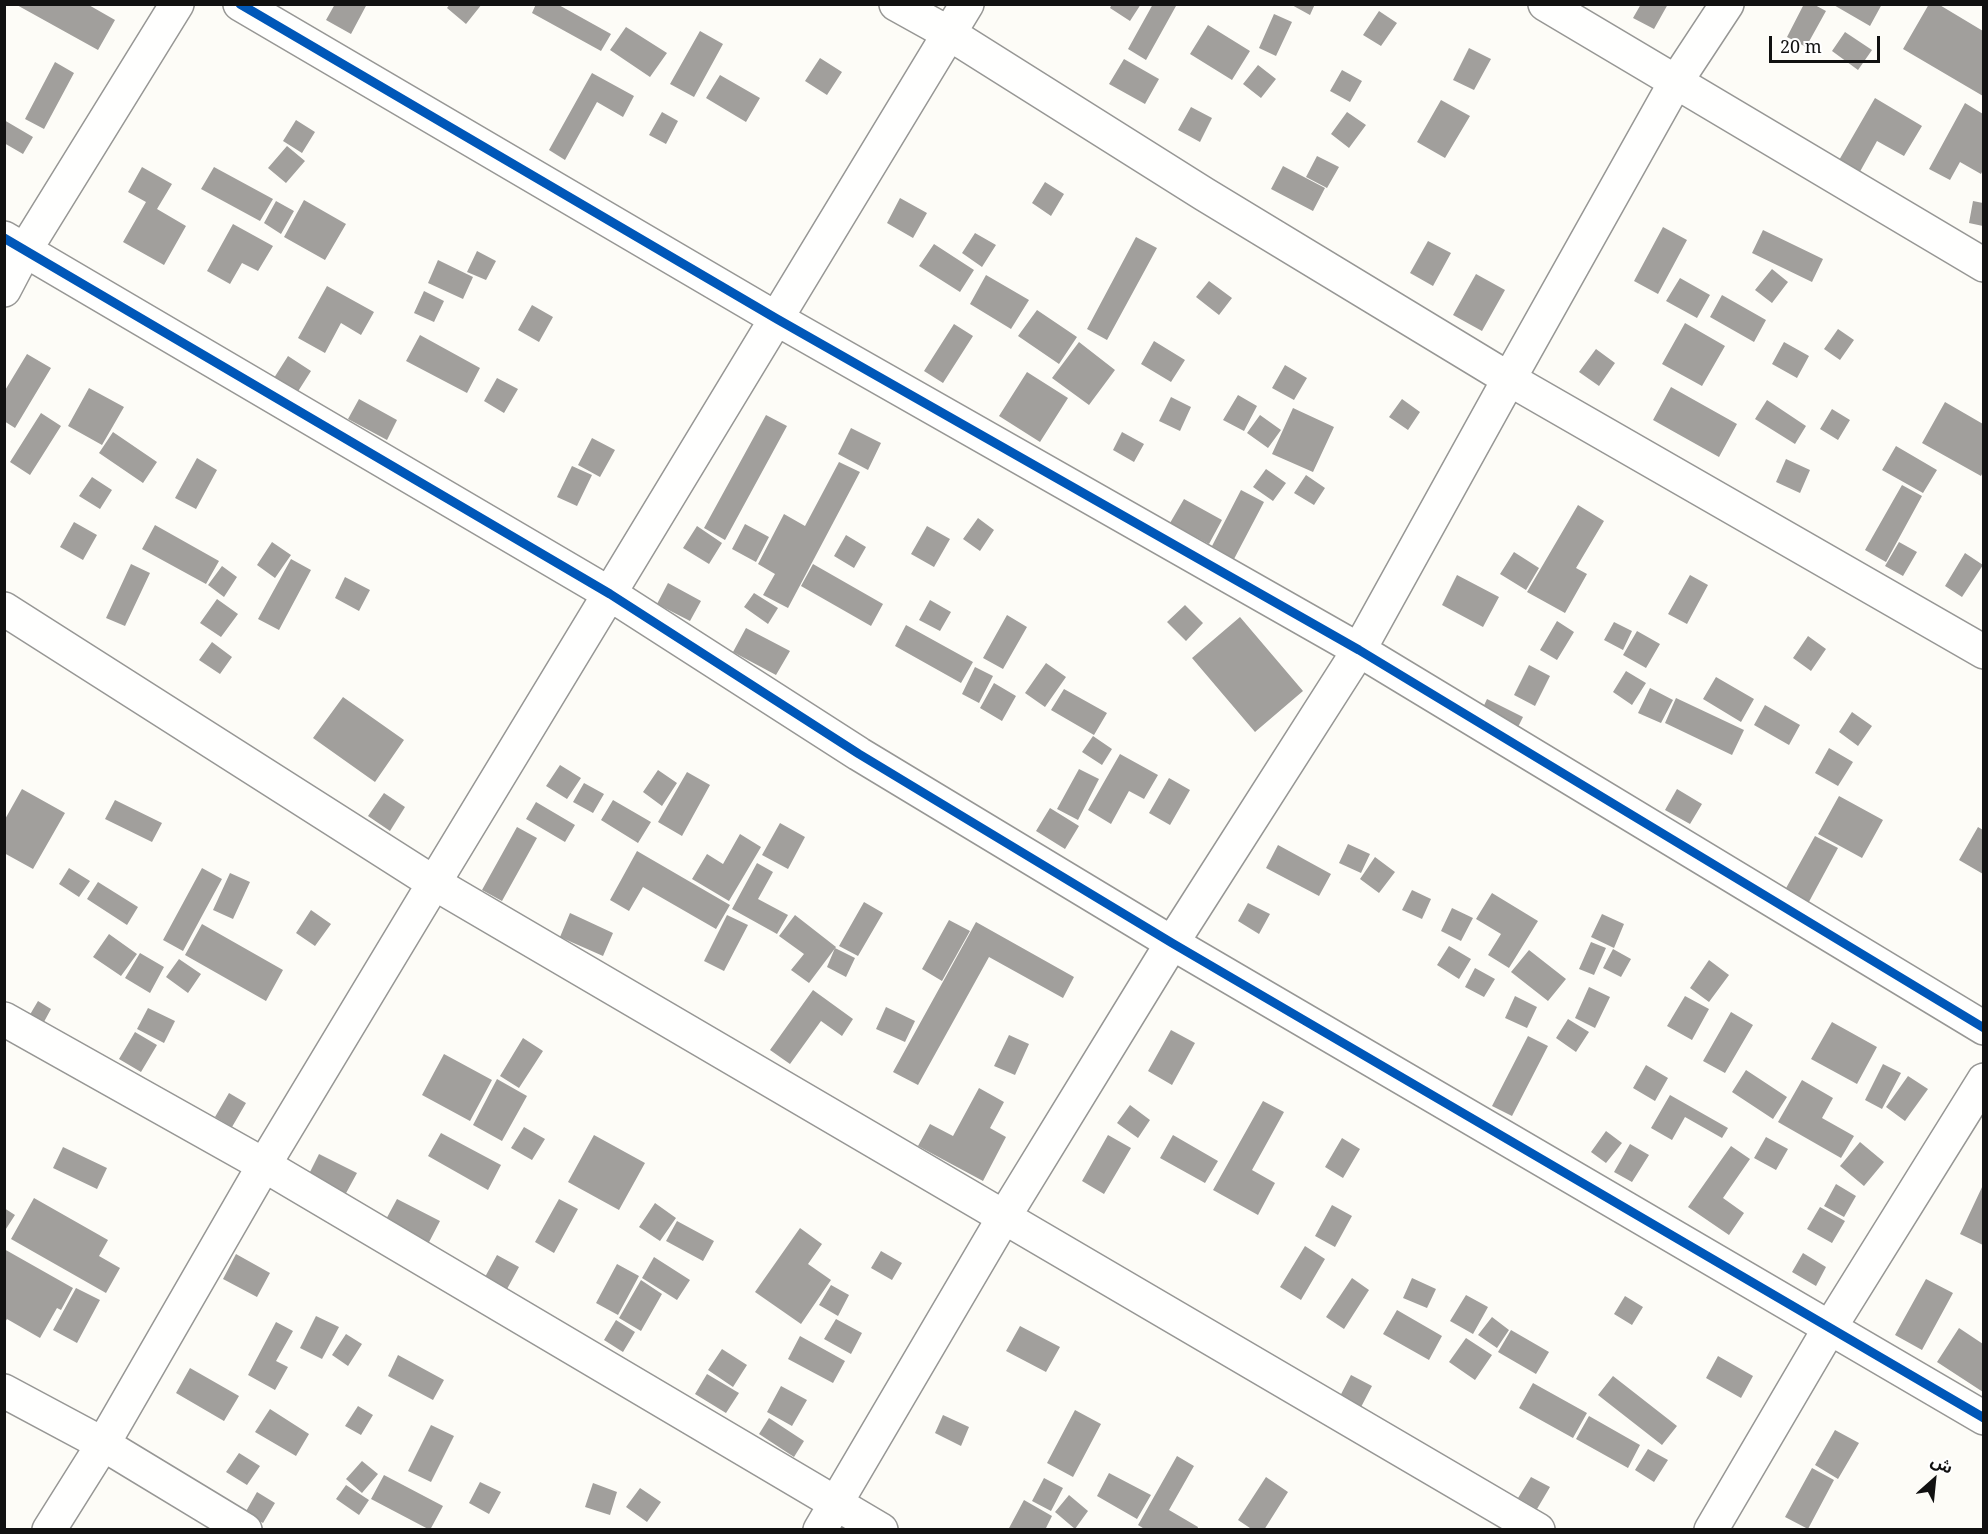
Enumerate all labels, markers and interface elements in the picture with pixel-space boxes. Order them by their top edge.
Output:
scale bar [1772,24,1883,62]
text: 20 m [1780,34,1822,58]
text: ش [1927,1449,1957,1479]
north arrow [1904,1450,1964,1510]

